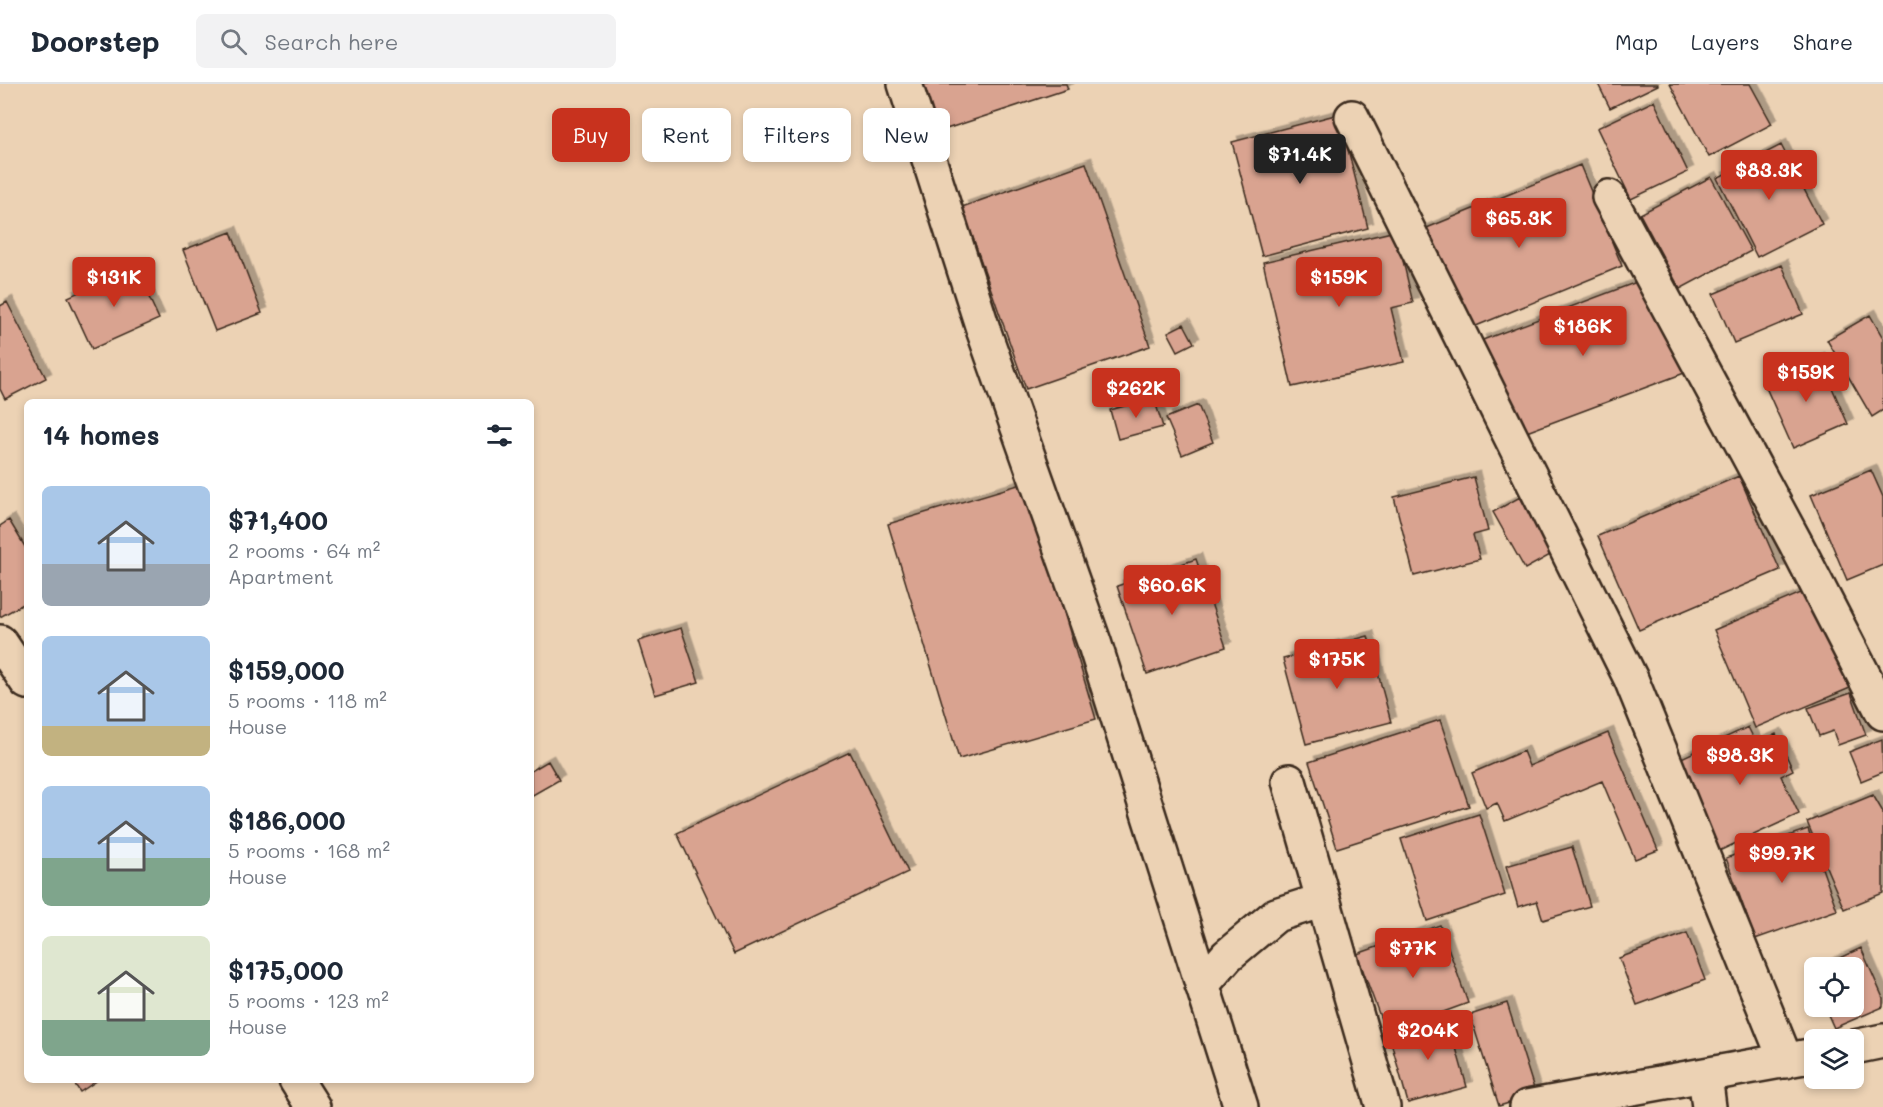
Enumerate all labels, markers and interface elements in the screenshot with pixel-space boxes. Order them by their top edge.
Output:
search box [196,14,616,68]
text: Doorstep [30,23,160,59]
icon: search [217,25,250,58]
text: Search here [265,27,398,56]
text: Map [1615,28,1658,55]
text: Layers [1691,28,1760,55]
text: Share [1793,28,1853,55]
chip: Buy [552,108,630,162]
chip: Rent [642,108,731,162]
chip: Filters [743,108,851,162]
chip: New [863,108,950,162]
pin: $71.4K [1251,134,1349,185]
text: $71.4K [1268,140,1332,166]
pin: $83.3K [1720,150,1818,201]
text: $83.3K [1735,156,1803,182]
pin: $65.3K [1470,198,1568,249]
text: $65.3K [1485,204,1553,230]
pin: $131K [72,257,156,308]
pin: $159K [1297,257,1381,308]
text: $131K [86,263,142,289]
text: $159K [1310,263,1368,289]
pin: $186K [1541,306,1625,357]
text: $186K [1554,312,1612,338]
pin: $159K [1764,352,1848,403]
text: $159K [1777,358,1835,384]
pin: $262K [1094,368,1178,419]
text: $262K [1106,374,1166,400]
text: 14 homes [42,418,160,452]
icon: filters [483,419,516,452]
text: $71,400 [228,503,328,537]
icon: home [90,510,162,582]
text: 2 rooms · 64 m² [228,537,380,563]
text: Apartment [228,563,334,589]
pin: $60.6K [1123,565,1221,616]
text: $60.6K [1138,571,1206,597]
pin: $175K [1295,639,1379,690]
text: $175K [1308,645,1366,671]
text: $159,000 [228,653,345,687]
icon: home [90,660,162,732]
text: 5 rooms · 118 m² [228,687,387,713]
text: House [228,713,287,739]
pin: $98.3K [1691,735,1789,786]
text: $98.3K [1706,741,1774,767]
text: $186,000 [228,803,346,837]
icon: home [90,810,162,882]
pin: $99.7K [1733,833,1831,884]
text: 5 rooms · 168 m² [228,837,390,863]
text: $99.7K [1749,839,1815,865]
text: House [228,863,287,889]
pin: $77K [1377,928,1449,979]
text: $77K [1389,934,1437,960]
text: $175,000 [228,953,343,987]
map controls [1804,957,1864,1089]
button: locate [1804,957,1864,1017]
icon: home [90,960,162,1032]
text: 5 rooms · 123 m² [228,987,389,1013]
pin: $204K [1386,1010,1470,1061]
text: House [228,1013,287,1039]
text: $204K [1397,1016,1459,1042]
button: layers [1804,1029,1864,1089]

